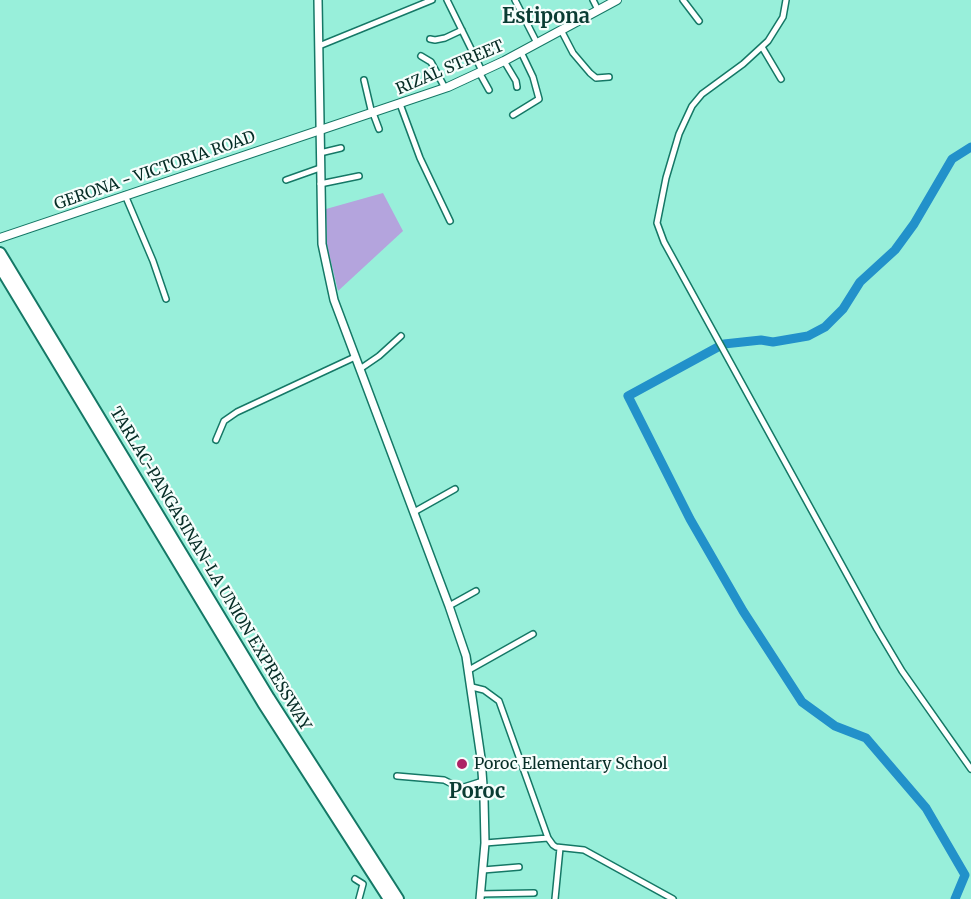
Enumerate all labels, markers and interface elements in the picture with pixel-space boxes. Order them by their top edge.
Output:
district label: Estipona [502,5,590,29]
street label: RIZAL STREET [393,37,507,99]
street label: GERONA - VICTORIA ROAD [52,128,258,214]
street label: TARLAC-PANGASINAN-LA UNION EXPRESSWAY [105,404,315,734]
place label: Poroc Elementary School [474,754,667,774]
marker: Poroc Elementary School [455,757,469,771]
district label: Poroc [449,780,505,804]

